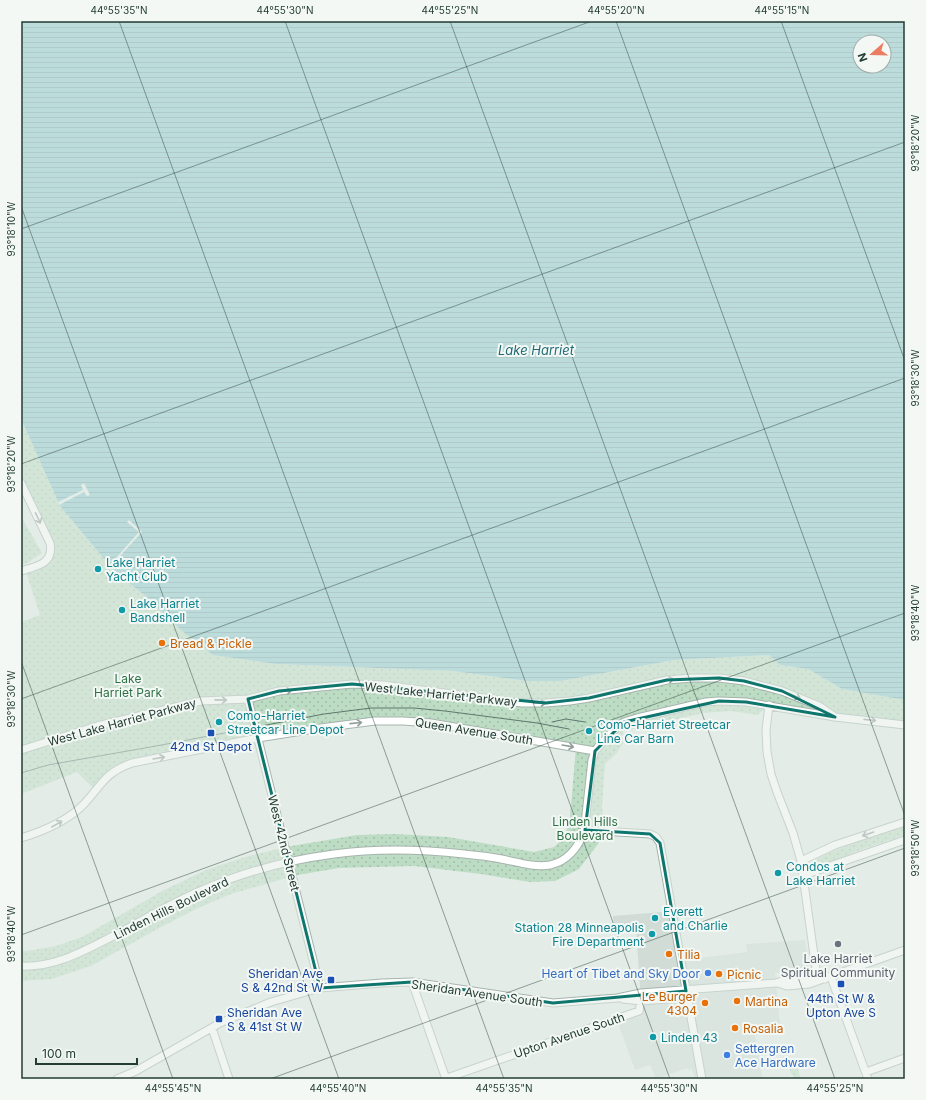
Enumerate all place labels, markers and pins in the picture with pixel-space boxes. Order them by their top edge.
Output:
place label: Lake Harriet Yacht Club [106,555,175,584]
marker: Lake Harriet Yacht Club [93,564,103,574]
place label: Lake Harriet Bandshell [130,596,199,625]
marker: Lake Harriet Bandshell [117,605,127,615]
place label: Bread & Pickle [170,636,252,651]
marker: Bread & Pickle [157,638,167,648]
place label: Como-Harriet Streetcar Line Depot [227,708,344,737]
marker: Como-Harriet Streetcar Line Depot [214,717,224,727]
place label: Como-Harriet Streetcar Line Car Barn [597,717,731,746]
marker: Como-Harriet Streetcar Line Car Barn [584,726,594,736]
marker: 42nd St Depot [206,728,216,738]
place label: 42nd St Depot [170,739,252,754]
place label: Condos at Lake Harriet [786,859,855,888]
marker: Condos at Lake Harriet [773,868,783,878]
place label: Everett and Charlie [663,904,728,933]
marker: Everett and Charlie [650,913,660,923]
place label: Station 28 Minneapolis Fire Department [515,920,644,949]
marker: Station 28 Minneapolis Fire Department [647,929,657,939]
marker: Lake Harriet Spiritual Community [833,939,843,949]
place label: Tilia [677,947,700,962]
marker: Tilia [664,949,674,959]
place label: Lake Harriet Spiritual Community [781,951,896,980]
place label: Sheridan Ave S & 42nd St W [241,966,323,995]
place label: Heart of Tibet and Sky Door [541,966,700,981]
place label: Picnic [727,967,761,982]
marker: Heart of Tibet and Sky Door [703,968,713,978]
marker: Picnic [714,969,724,979]
marker: Sheridan Ave S & 42nd St W [326,975,336,985]
marker: 44th St W & Upton Ave S [836,979,846,989]
place label: Le Burger 4304 [642,989,697,1018]
place label: 44th St W & Upton Ave S [806,991,876,1020]
place label: Martina [745,994,788,1009]
marker: Martina [732,996,742,1006]
marker: Le Burger 4304 [700,998,710,1008]
place label: Sheridan Ave S & 41st St W [227,1005,302,1034]
marker: Sheridan Ave S & 41st St W [214,1014,224,1024]
place label: Rosalia [743,1021,783,1036]
marker: Rosalia [730,1023,740,1033]
place label: Linden 43 [661,1030,718,1045]
marker: Linden 43 [648,1032,658,1042]
place label: Settergren Ace Hardware [735,1041,816,1070]
marker: Settergren Ace Hardware [722,1050,732,1060]

